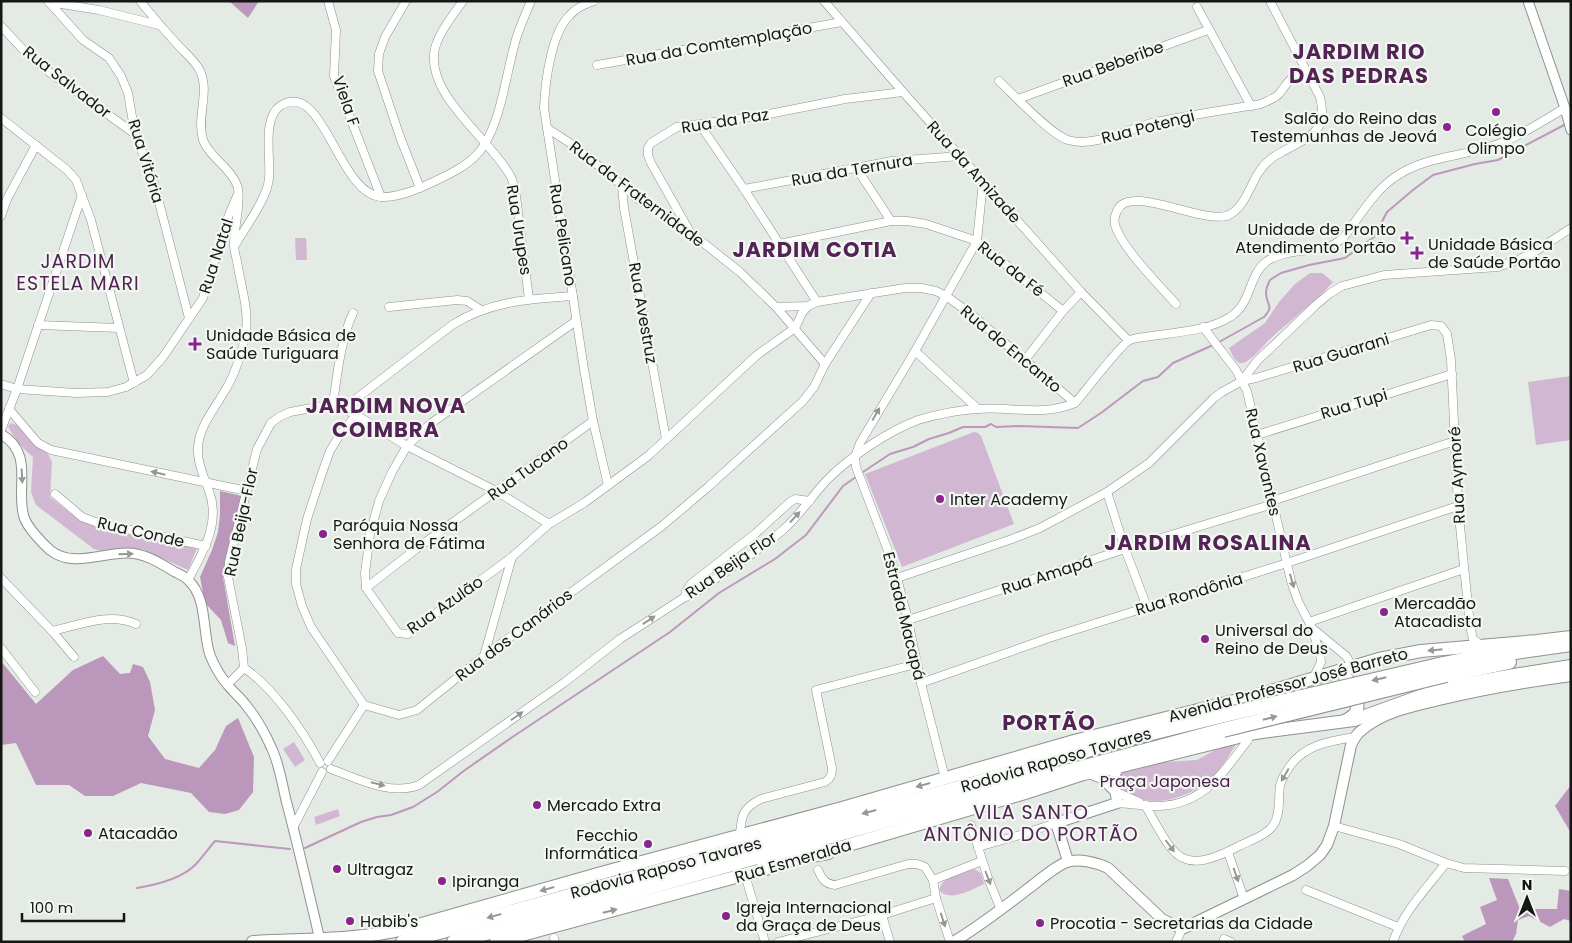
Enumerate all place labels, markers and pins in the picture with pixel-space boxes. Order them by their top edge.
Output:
marker: Colégio Olimpo [1490,106,1502,118]
place label: Salão do Reino das Testemunhas de Jeová [1250,107,1437,148]
place label: Colégio Olimpo [1465,119,1527,160]
marker: Salão do Reino das Testemunhas de Jeová [1441,121,1453,133]
place label: Unidade de Pronto Atendimento Portão [1235,218,1396,259]
marker: Unidade de Pronto Atendimento Portão [1400,231,1414,245]
place label: Unidade Básica de Saúde Portão [1428,233,1561,274]
marker: Unidade Básica de Saúde Portão [1410,246,1424,260]
place label: Unidade Básica de Saúde Turiguara [206,324,356,365]
marker: Unidade Básica de Saúde Turiguara [188,337,202,351]
place label: Inter Academy [950,488,1068,511]
marker: Inter Academy [934,493,946,505]
place label: Paróquia Nossa Senhora de Fátima [333,514,485,555]
marker: Paróquia Nossa Senhora de Fátima [317,528,329,540]
place label: Mercadão Atacadista [1394,592,1482,633]
marker: Mercadão Atacadista [1378,606,1390,618]
place label: Universal do Reino de Deus [1215,619,1328,660]
marker: Universal do Reino de Deus [1199,633,1211,645]
place label: Mercado Extra [547,794,661,817]
marker: Mercado Extra [531,799,543,811]
place label: Atacadão [98,822,178,845]
place label: Fecchio Informática [545,824,638,865]
marker: Atacadão [82,827,94,839]
marker: Fecchio Informática [642,838,654,850]
place label: Ultragaz [347,858,413,881]
marker: Ultragaz [331,863,343,875]
place label: Ipiranga [452,870,519,893]
marker: Ipiranga [436,875,448,887]
place label: Igreja Internacional da Graça de Deus [736,896,892,937]
place label: Habib's [360,910,418,933]
marker: Igreja Internacional da Graça de Deus [720,910,732,922]
place label: Procotia - Secretarias da Cidade [1050,912,1313,935]
marker: Habib's [344,915,356,927]
marker: Procotia - Secretarias da Cidade [1034,917,1046,929]

